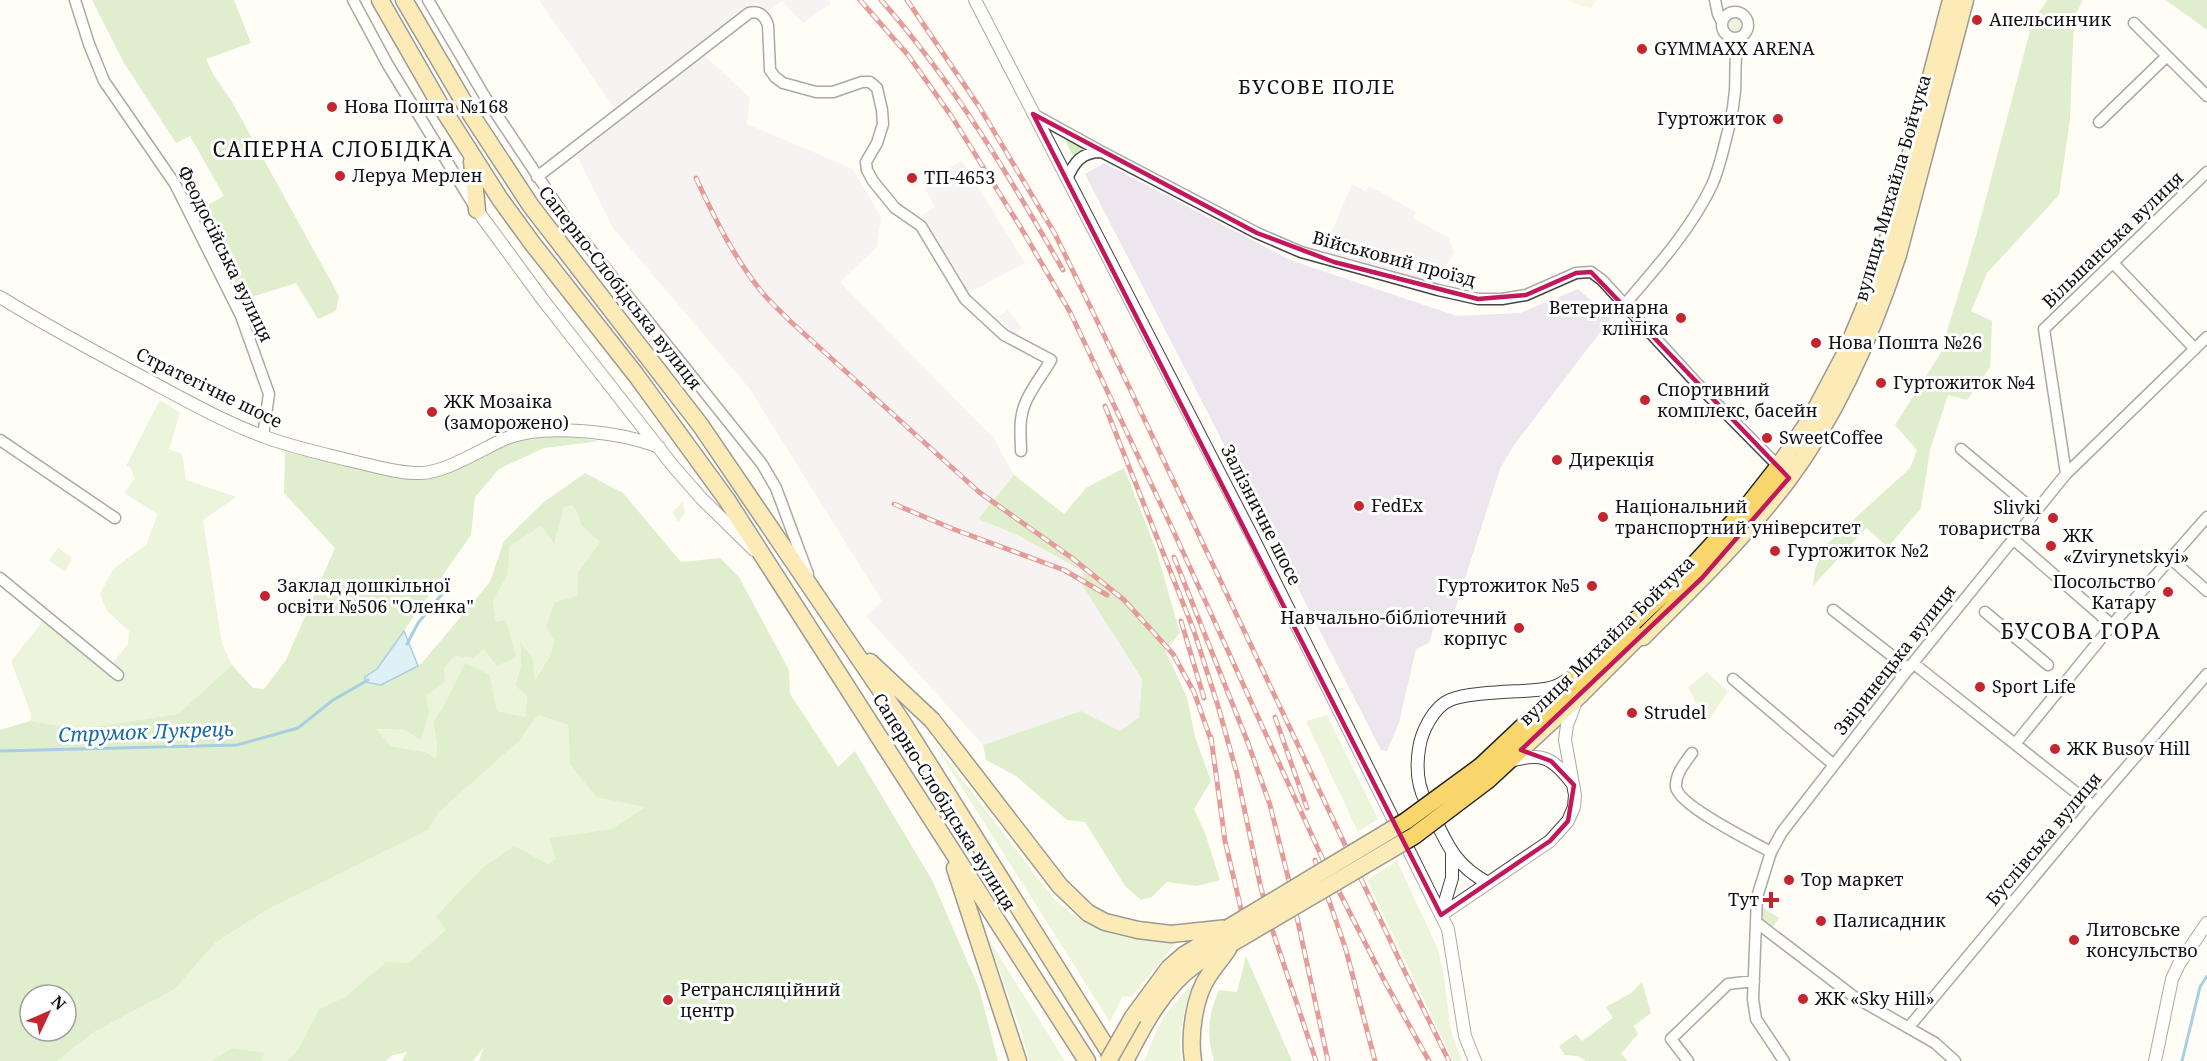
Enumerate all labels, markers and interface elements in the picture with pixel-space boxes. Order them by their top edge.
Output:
place label: Апельсинчик [1989,7,2111,31]
marker: Апельсинчик [1970,13,1984,27]
place label: GYMMAXX ARENA [1654,36,1815,60]
marker: GYMMAXX ARENA [1635,42,1649,56]
street label: вулиця Михайла Бойчука [1848,72,1936,304]
district label: БУСОВЕ ПОЛЕ [1238,73,1396,100]
place label: Нова Пошта №168 [344,94,508,118]
marker: Нова Пошта №168 [325,100,339,114]
place label: Гуртожиток [1657,106,1766,130]
marker: Гуртожиток [1771,112,1785,126]
district label: САПЕРНА СЛОБІДКА [212,135,454,163]
street label: Феодосійська вулиця [173,161,279,346]
place label: Леруа Мерлен [352,163,482,187]
place label: ТП-4653 [924,165,995,189]
street label: Вільшанська вулиця [2036,165,2188,313]
marker: Леруа Мерлен [333,169,347,183]
marker: ТП-4653 [905,171,919,185]
street label: Саперно-Слобідська вулиця [534,181,708,394]
street label: Військовий проїзд [1310,225,1479,291]
place label: Ветеринарна клініка [1549,295,1669,340]
marker: Ветеринарна клініка [1674,311,1688,325]
place label: Нова Пошта №26 [1828,330,1982,354]
marker: Нова Пошта №26 [1809,336,1823,350]
street label: Стратегічне шосе [132,341,287,433]
place label: Гуртожиток №4 [1893,370,2035,394]
marker: Гуртожиток №4 [1874,376,1888,390]
place label: Спортивний комплекс, басейн [1657,377,1818,422]
place label: ЖК Мозаіка (заморожено) [443,389,569,434]
marker: Спортивний комплекс, басейн [1638,393,1652,407]
marker: ЖК Мозаіка (заморожено) [425,405,439,419]
place label: SweetCoffee [1779,425,1883,449]
marker: SweetCoffee [1760,431,1774,445]
street label: Залізничне шосе [1216,440,1308,589]
place label: Дирекція [1569,447,1655,471]
marker: Дирекція [1550,453,1564,467]
place label: FedEx [1371,493,1424,517]
place label: Національний транспортний університет [1615,494,1861,539]
place label: Slivki товариства [1939,495,2041,540]
marker: FedEx [1352,499,1366,513]
marker: Національний транспортний університет [1596,510,1610,524]
marker: Slivki товариства [2046,511,2060,525]
place label: ЖК «Zvirynetskyi» [2062,523,2189,568]
place label: Гуртожиток №2 [1787,538,1929,562]
marker: ЖК «Zvirynetskyi» [2044,539,2058,553]
marker: Гуртожиток №2 [1768,544,1782,558]
street label: вулиця Михайла Бойчука [1514,550,1699,730]
place label: Посольство Катару [2053,569,2157,614]
place label: Заклад дошкільної освіти №506 "Оленка" [277,573,474,618]
place label: Гуртожиток №5 [1438,573,1580,597]
marker: Гуртожиток №5 [1585,579,1599,593]
street label: Звіринецька вулиця [1828,579,1961,740]
marker: Посольство Катару [2161,585,2175,599]
marker: Заклад дошкільної освіти №506 "Оленка" [258,589,272,603]
place label: Навчально-бібліотечний корпус [1280,605,1507,650]
district label: БУСОВА ГОРА [2001,617,2161,645]
marker: Навчально-бібліотечний корпус [1512,621,1526,635]
place label: Sport Life [1992,674,2076,698]
marker: Sport Life [1973,680,1987,694]
street label: Саперно-Слобідська вулиця [868,688,1022,915]
place label: Strudel [1644,700,1707,724]
marker: Strudel [1625,706,1639,720]
water label: Струмок Лукрець [57,715,234,748]
place label: ЖК Busov Hill [2066,736,2190,760]
marker: ЖК Busov Hill [2048,742,2062,756]
street label: Буслівська вулиця [1980,767,2106,910]
place label: Top маркет [1801,867,1904,891]
marker: Top маркет [1782,873,1796,887]
place label: Тут [1728,887,1759,911]
marker: Тут [1764,893,1778,907]
place label: Палисадник [1833,908,1946,932]
marker: Палисадник [1814,914,1828,928]
place label: Литовське консульство [2086,917,2198,962]
marker: Литовське консульство [2067,933,2081,947]
place label: Ретрансляційний центр [680,977,841,1022]
north arrow [18,983,78,1043]
place label: ЖК «Sky Hill» [1814,986,1935,1010]
text: N [46,990,71,1015]
marker: ЖК «Sky Hill» [1796,992,1810,1006]
marker: Ретрансляційний центр [661,993,675,1007]

